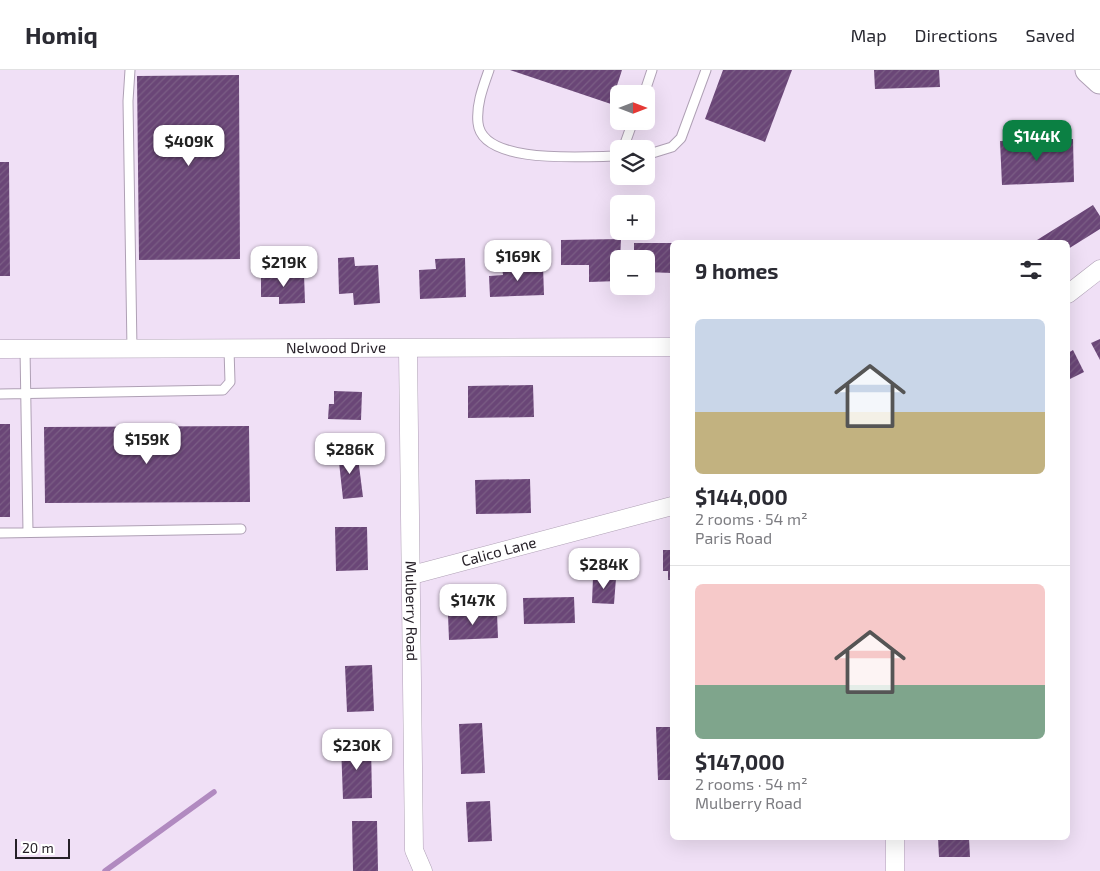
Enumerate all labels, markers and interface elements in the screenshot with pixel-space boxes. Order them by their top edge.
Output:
text: Homiq [25,20,98,49]
text: Map [850,24,887,46]
text: Directions [915,24,998,46]
text: Saved [1026,24,1075,46]
north arrow [610,85,655,130]
map controls [610,85,655,295]
pin: $144K [1002,119,1072,162]
pin: $409K [154,124,224,167]
text: $144K [1014,126,1060,145]
text: $409K [164,131,214,150]
button: layers [610,140,655,185]
button: + [610,195,655,240]
pin: $169K [483,240,553,282]
pin: $219K [249,246,319,288]
text: $169K [495,246,541,265]
button: − [610,250,655,295]
text: $219K [261,252,307,271]
icon: filters [1017,256,1045,284]
text: 9 homes [695,258,778,283]
street label: Nelwood Drive [286,338,386,356]
icon: home [825,351,915,441]
pin: $159K [112,422,182,465]
text: $159K [125,429,169,448]
pin: $286K [315,432,385,475]
text: $286K [326,439,374,458]
text: $144,000 [695,484,788,509]
text: 2 rooms · 54 m² [695,509,808,528]
text: Paris Road [695,528,772,547]
street label: Calico Lane [459,532,538,570]
pin: $284K [569,548,639,590]
text: $284K [580,554,628,573]
street label: Mulberry Road [403,561,422,661]
pin: $147K [438,584,508,626]
text: $147K [451,590,495,609]
icon: home [825,617,915,707]
pin: $230K [322,728,392,771]
text: $230K [333,735,381,754]
text: $147,000 [695,749,785,774]
text: 2 rooms · 54 m² [695,774,808,793]
text: Mulberry Road [695,793,802,812]
scale bar [15,836,70,859]
text: 20 m [22,839,54,856]

